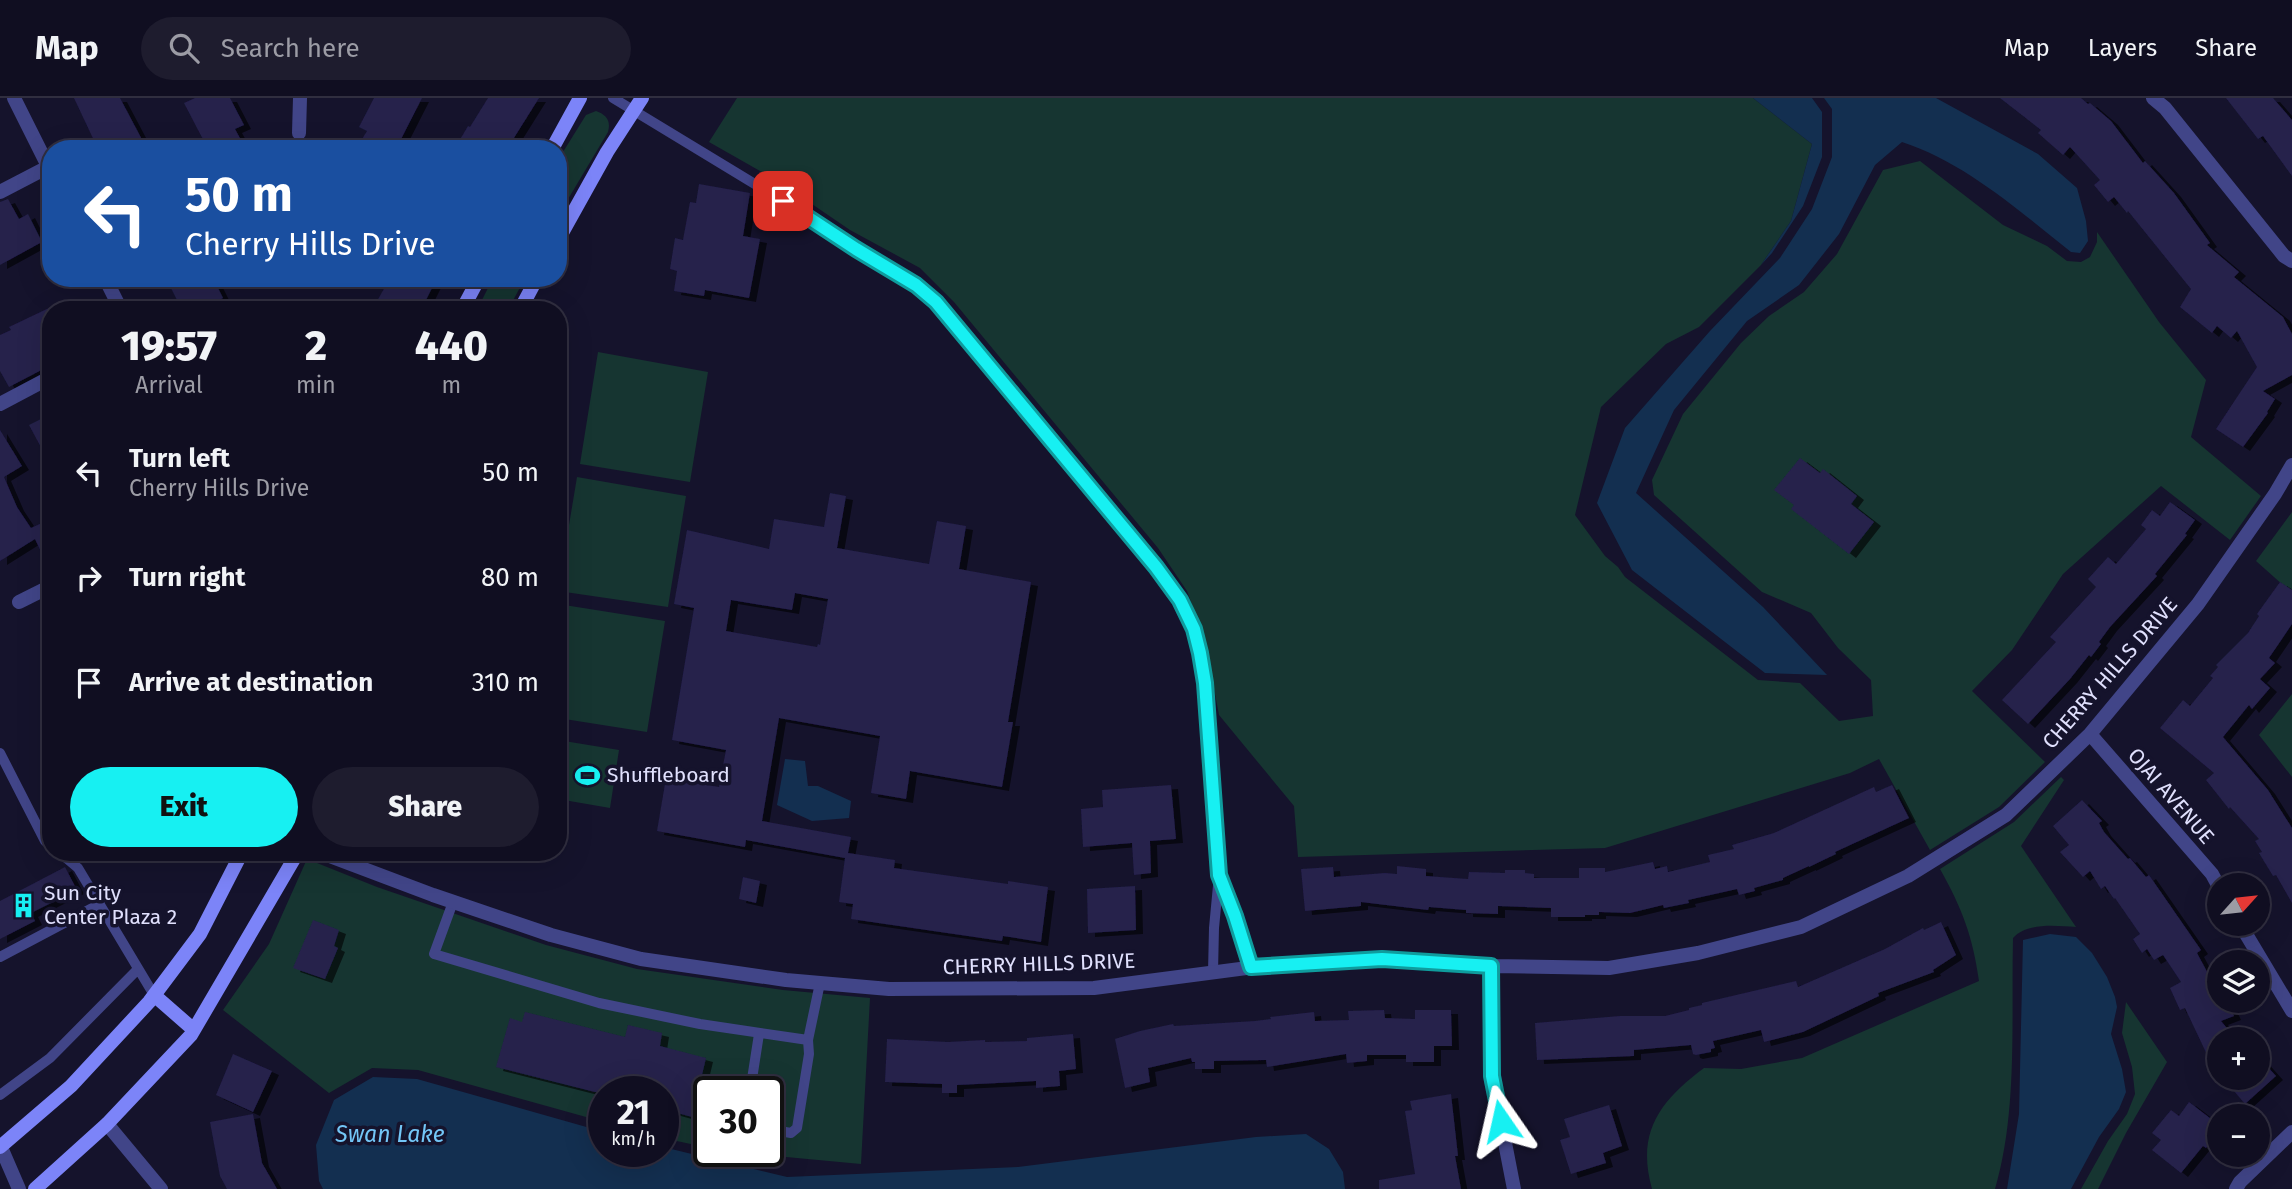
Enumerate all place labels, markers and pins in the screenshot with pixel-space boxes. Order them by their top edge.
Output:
pin [753,171,813,231]
sports icon: Shuffleboard [573,761,601,789]
place label: Shuffleboard [607,762,730,788]
place label: Sun City Center Plaza 2 [44,880,177,930]
building icon: Sun City Center Plaza 2 [10,891,38,919]

